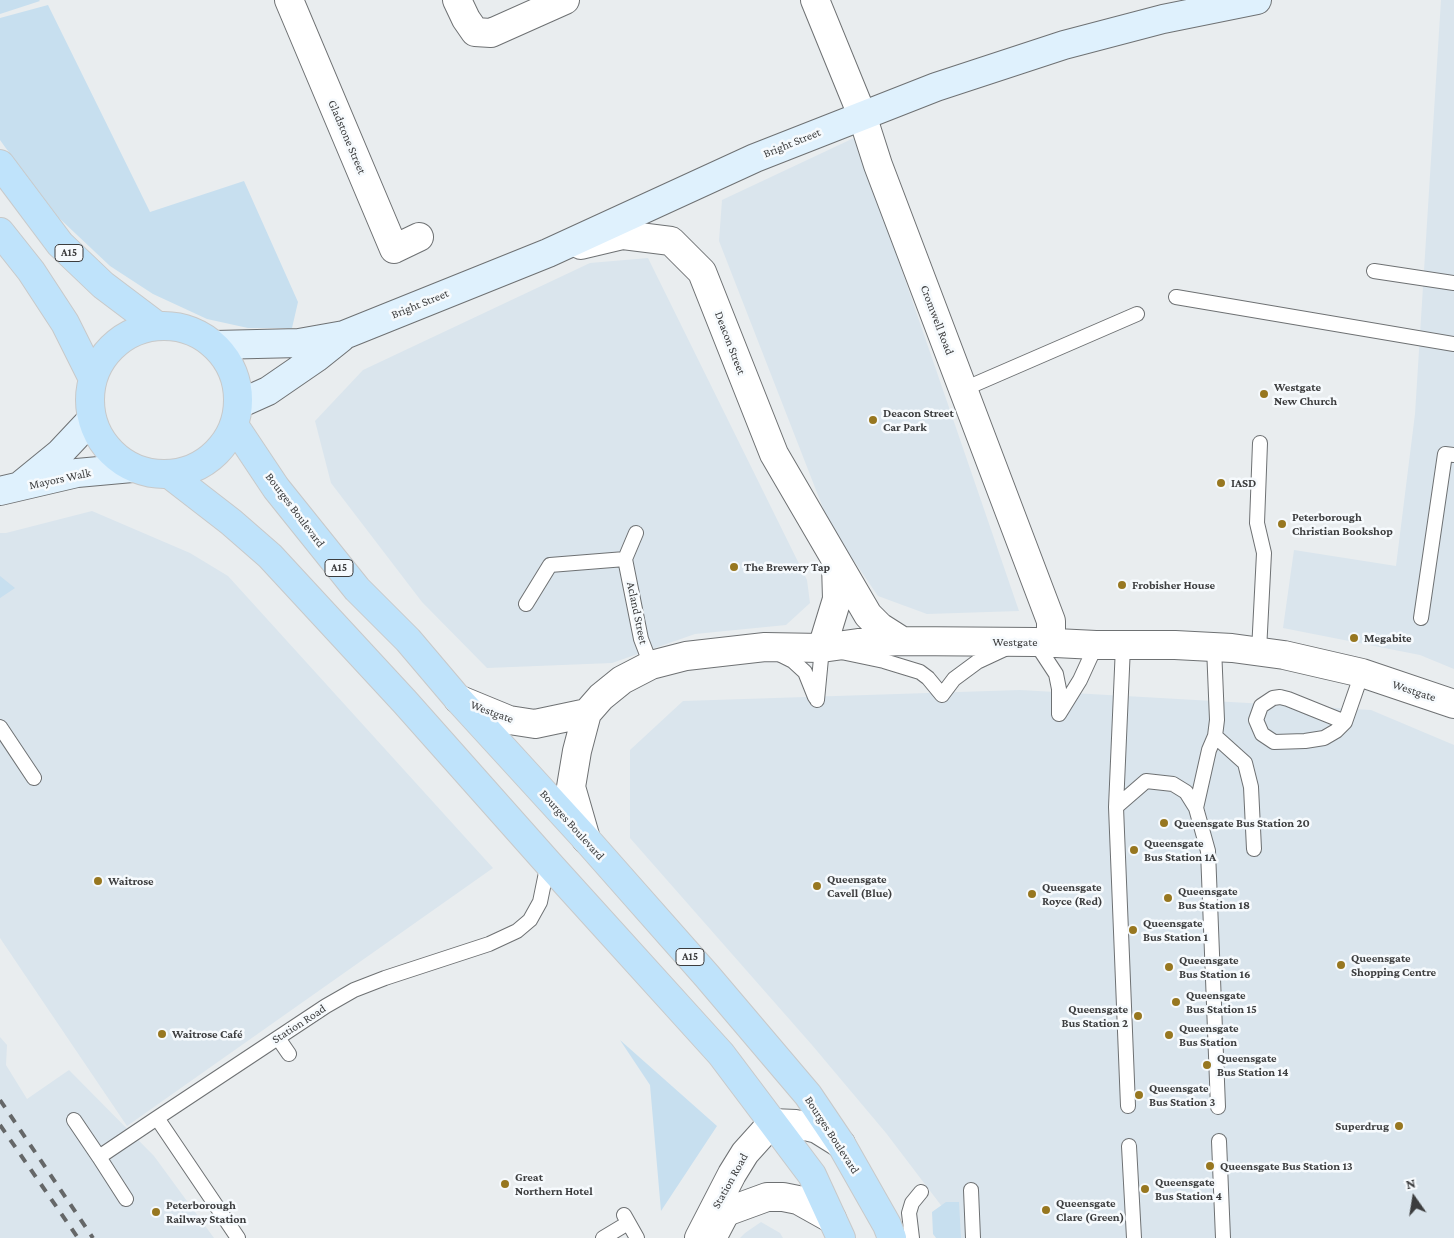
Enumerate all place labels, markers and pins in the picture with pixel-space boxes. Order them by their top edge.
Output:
place label: Westgate New Church [1274,380,1337,408]
marker: Westgate New Church [1258,388,1270,400]
place label: Deacon Street Car Park [883,406,954,434]
marker: Deacon Street Car Park [867,414,879,426]
place label: IASD [1231,476,1256,490]
marker: IASD [1215,477,1227,489]
place label: Peterborough Christian Bookshop [1292,510,1393,538]
marker: Peterborough Christian Bookshop [1276,518,1288,530]
place label: The Brewery Tap [744,560,830,574]
marker: The Brewery Tap [728,561,740,573]
place label: Frobisher House [1132,578,1215,592]
marker: Frobisher House [1116,579,1128,591]
place label: Megabite [1364,631,1412,645]
marker: Megabite [1348,632,1360,644]
place label: Queensgate Bus Station 20 [1174,816,1310,830]
marker: Queensgate Bus Station 20 [1158,817,1170,829]
place label: Queensgate Bus Station 1A [1144,836,1216,864]
marker: Queensgate Bus Station 1A [1128,844,1140,856]
place label: Queensgate Cavell (Blue) [827,872,892,900]
place label: Waitrose [108,874,154,888]
marker: Waitrose [92,875,104,887]
marker: Queensgate Cavell (Blue) [811,880,823,892]
place label: Queensgate Royce (Red) [1042,880,1103,908]
place label: Queensgate Bus Station 18 [1178,884,1250,912]
marker: Queensgate Royce (Red) [1026,888,1038,900]
marker: Queensgate Bus Station 18 [1162,892,1174,904]
place label: Queensgate Bus Station 1 [1143,916,1208,944]
marker: Queensgate Bus Station 1 [1127,924,1139,936]
place label: Queensgate Shopping Centre [1351,951,1436,979]
place label: Queensgate Bus Station 16 [1179,953,1250,981]
marker: Queensgate Shopping Centre [1335,959,1347,971]
marker: Queensgate Bus Station 16 [1163,961,1175,973]
place label: Queensgate Bus Station 15 [1186,988,1257,1016]
marker: Queensgate Bus Station 15 [1170,996,1182,1008]
place label: Queensgate Bus Station 2 [1061,1002,1128,1030]
marker: Queensgate Bus Station 2 [1132,1010,1144,1022]
place label: Queensgate Bus Station [1179,1021,1239,1049]
place label: Waitrose Café [172,1027,242,1041]
marker: Waitrose Café [156,1028,168,1040]
marker: Queensgate Bus Station [1163,1029,1175,1041]
place label: Queensgate Bus Station 14 [1217,1051,1288,1079]
marker: Queensgate Bus Station 14 [1201,1059,1213,1071]
place label: Queensgate Bus Station 3 [1149,1081,1215,1109]
marker: Queensgate Bus Station 3 [1133,1089,1145,1101]
place label: Superdrug [1335,1119,1389,1133]
marker: Superdrug [1393,1120,1405,1132]
place label: Queensgate Bus Station 13 [1220,1159,1353,1173]
marker: Queensgate Bus Station 13 [1204,1160,1216,1172]
place label: Great Northern Hotel [515,1170,593,1198]
place label: Queensgate Bus Station 4 [1155,1175,1222,1203]
marker: Great Northern Hotel [499,1178,511,1190]
marker: Queensgate Bus Station 4 [1139,1183,1151,1195]
place label: Queensgate Clare (Green) [1056,1196,1124,1224]
place label: Peterborough Railway Station [166,1198,246,1226]
marker: Queensgate Clare (Green) [1040,1204,1052,1216]
marker: Peterborough Railway Station [150,1206,162,1218]

